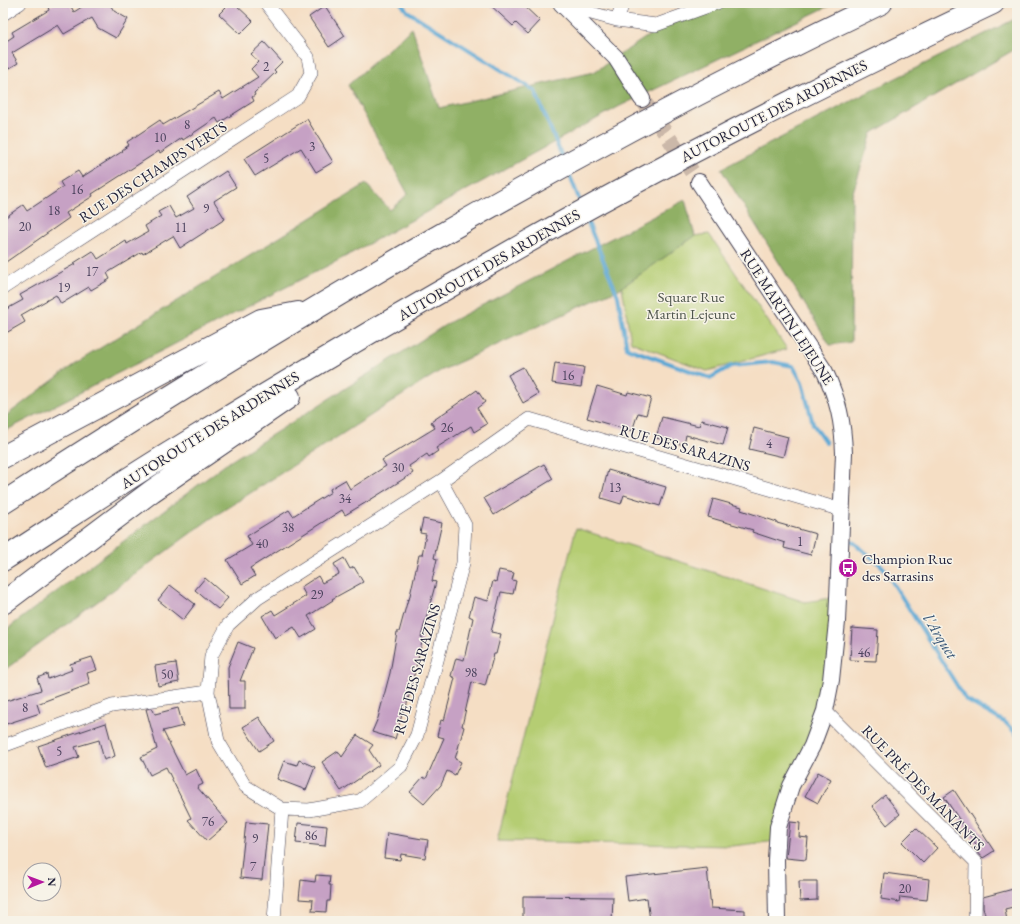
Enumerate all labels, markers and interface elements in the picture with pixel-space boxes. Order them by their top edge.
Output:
street label: AUTOROUTE DES ARDENNES [676,55,870,166]
house number: 2 [263,58,270,75]
house number: 8 [184,116,190,133]
street label: RUE DES CHAMPS VERTS [75,117,230,227]
house number: 10 [154,129,166,146]
house number: 3 [309,138,315,155]
house number: 5 [263,150,269,167]
house number: 16 [71,181,83,198]
house number: 9 [203,200,210,217]
house number: 18 [48,202,60,219]
street label: AUTOROUTE DES ARDENNES [393,205,583,325]
house number: 20 [19,218,31,235]
house number: 11 [175,219,187,236]
street label: RUE MARTIN LEJEUNE [736,245,839,389]
house number: 17 [86,263,99,280]
house number: 19 [58,279,71,296]
park label: Square Rue Martin Lejeune [646,287,736,323]
street label: AUTOROUTE DES ARDENNES [116,367,303,493]
house number: 16 [562,367,574,384]
house number: 26 [441,419,453,436]
street label: RUE DES SARAZINS [618,420,753,475]
house number: 4 [766,435,773,452]
house number: 30 [392,459,404,476]
house number: 13 [609,479,621,496]
house number: 34 [339,490,352,507]
house number: 38 [282,519,294,536]
house number: 1 [797,533,803,550]
house number: 40 [256,535,268,552]
place label: Champion Rue des Sarrasins [862,549,952,585]
bus stop icon: Champion Rue des Sarrasins [837,557,859,579]
house number: 29 [311,586,324,603]
street label: RUE DES SARAZINS [389,601,444,736]
water label: l'Arquet [918,610,963,664]
house number: 46 [858,644,870,661]
house number: 98 [465,664,477,681]
house number: 50 [161,666,173,683]
house number: 8 [22,699,28,716]
street label: RUE PRÉ DES MANANTS [858,720,989,855]
house number: 5 [56,743,62,760]
house number: 76 [202,813,214,830]
house number: 86 [305,827,317,844]
house number: 9 [252,830,259,847]
house number: 7 [250,858,257,875]
north arrow [22,862,62,902]
text: N [45,877,59,886]
house number: 20 [899,880,911,897]

